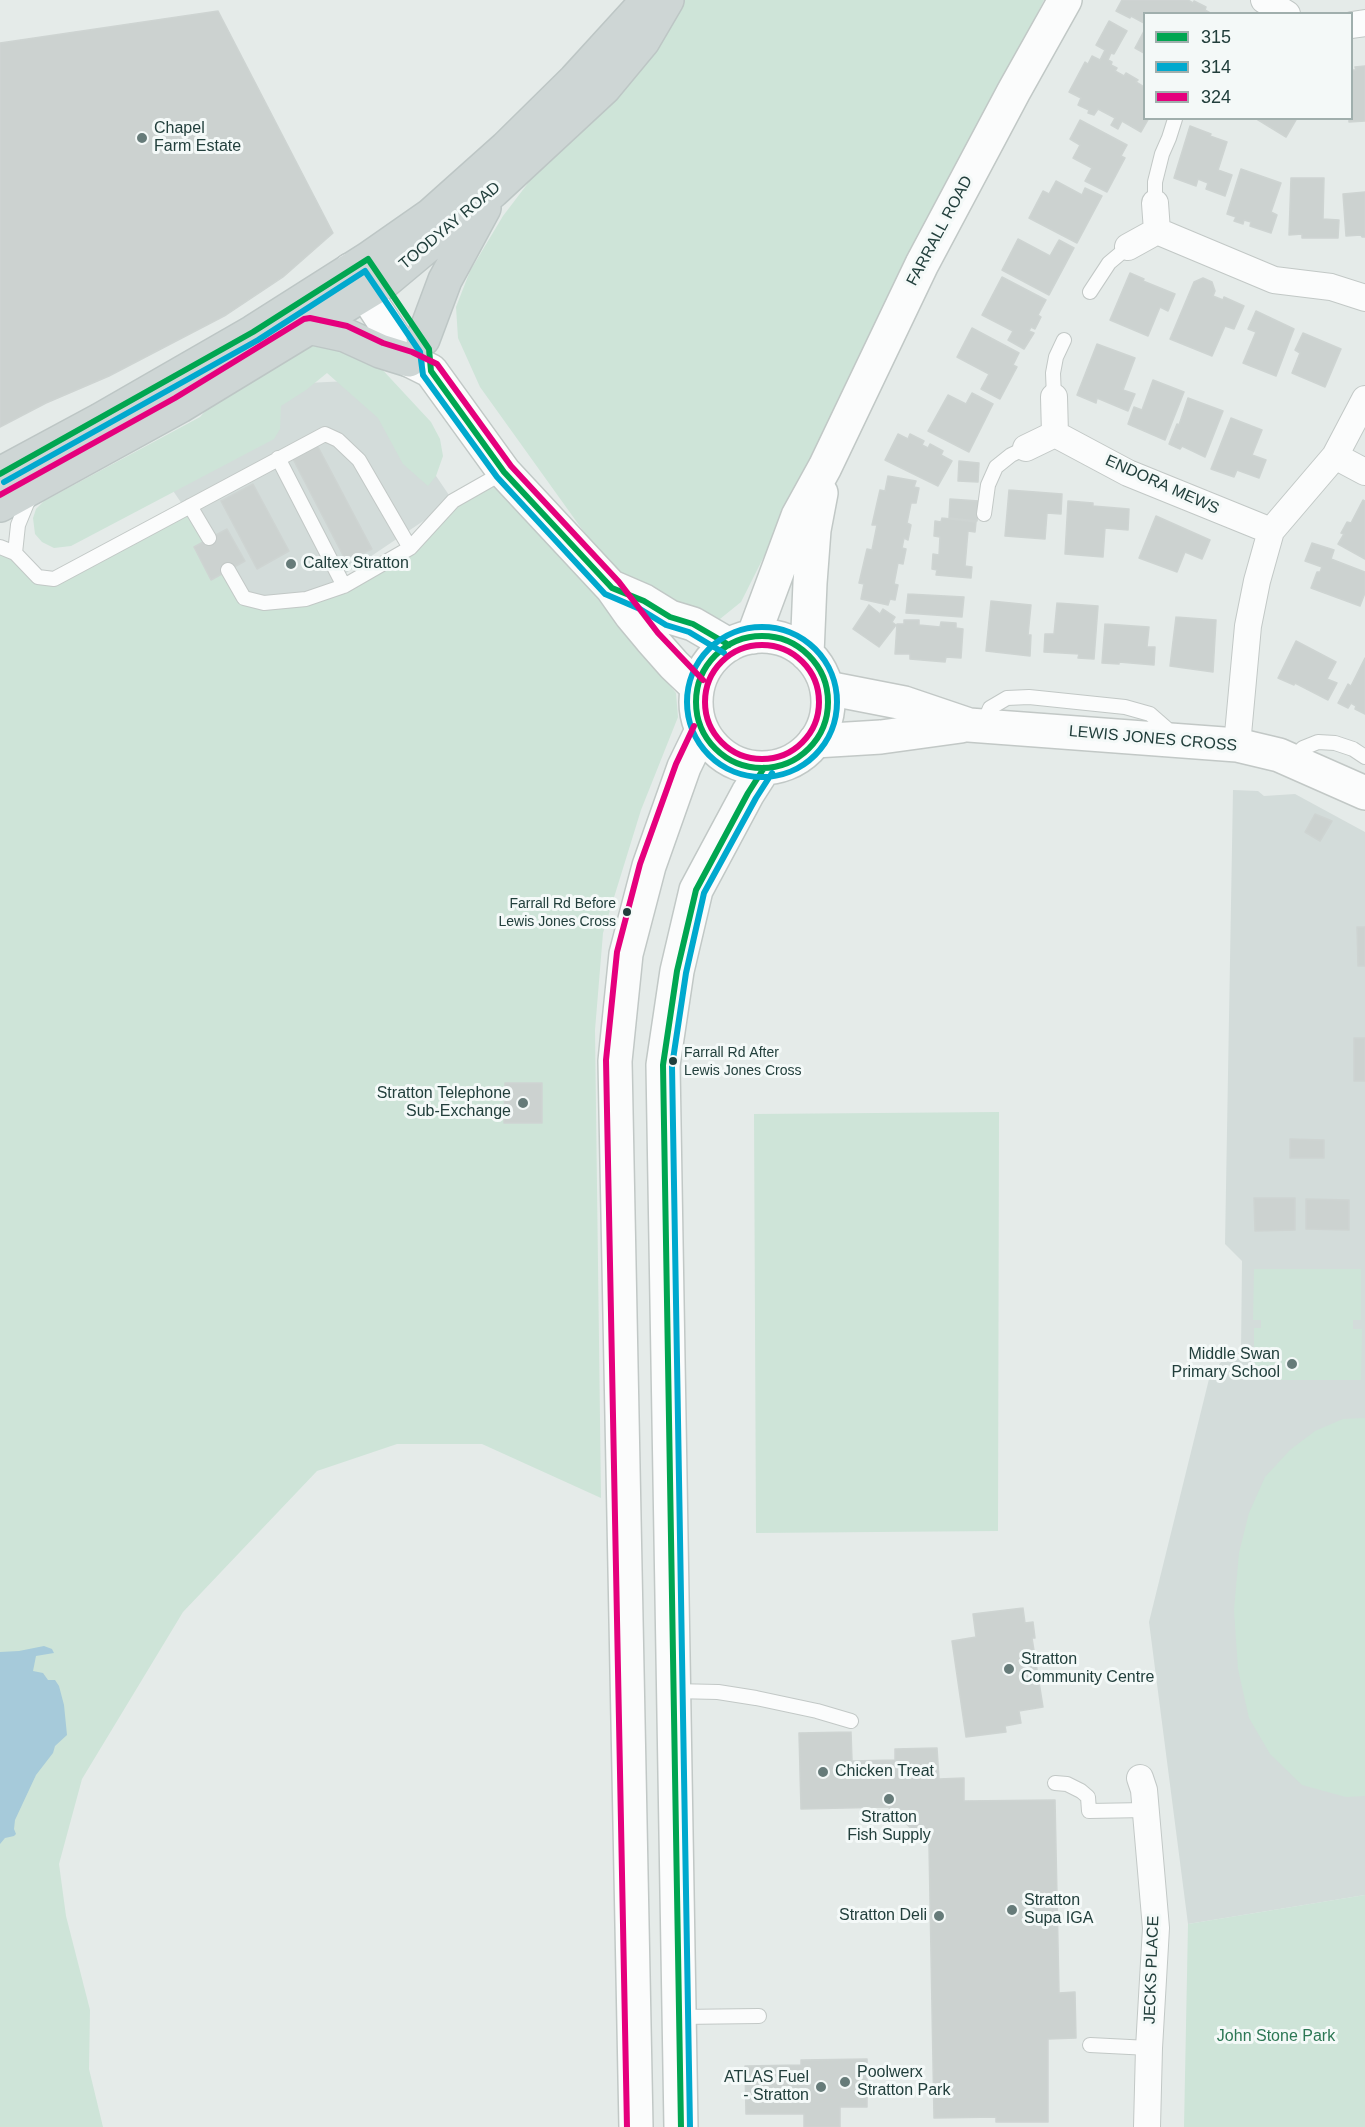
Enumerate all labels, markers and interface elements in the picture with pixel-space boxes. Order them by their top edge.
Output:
legend [1143,12,1353,120]
text: 315 [1201,27,1231,47]
text: 314 [1201,57,1231,77]
text: 324 [1201,87,1231,107]
place label: Chapel Farm Estate [154,119,241,157]
marker: Chapel Farm Estate [135,131,149,145]
street label: FARRALL ROAD [903,173,977,289]
street label: TOODYAY ROAD [395,178,505,274]
street label: ENDORA MEWS [1102,451,1222,519]
place label: Caltex Stratton [303,554,409,574]
marker: Caltex Stratton [284,557,298,571]
street label: LEWIS JONES CROSS [1068,722,1238,756]
place label: Farrall Rd Before Lewis Jones Cross [499,896,616,928]
marker: Farrall Rd Before Lewis Jones Cross [621,906,633,918]
place label: Farrall Rd After Lewis Jones Cross [684,1045,801,1078]
marker: Farrall Rd After Lewis Jones Cross [667,1055,679,1067]
place label: Stratton Telephone Sub-Exchange [377,1084,511,1122]
marker: Stratton Telephone Sub-Exchange [516,1096,530,1110]
place label: Middle Swan Primary School [1172,1345,1280,1383]
marker: Middle Swan Primary School [1285,1357,1299,1371]
place label: Stratton Community Centre [1021,1650,1154,1688]
marker: Stratton Community Centre [1002,1662,1016,1676]
place label: Chicken Treat [835,1762,934,1782]
marker: Chicken Treat [816,1765,830,1779]
marker: Stratton Fish Supply [882,1792,896,1806]
place label: Stratton Fish Supply [847,1808,931,1846]
place label: Stratton Supa IGA [1024,1891,1093,1929]
marker: Stratton Supa IGA [1005,1903,1019,1917]
place label: Stratton Deli [839,1906,927,1926]
marker: Stratton Deli [932,1909,946,1923]
street label: JECKS PLACE [1141,1915,1163,2025]
park label: John Stone Park [1217,2027,1335,2047]
place label: Poolwerx Stratton Park [857,2063,950,2101]
place label: ATLAS Fuel - Stratton [724,2068,809,2106]
marker: Poolwerx Stratton Park [838,2075,852,2089]
marker: ATLAS Fuel - Stratton [814,2080,828,2094]

